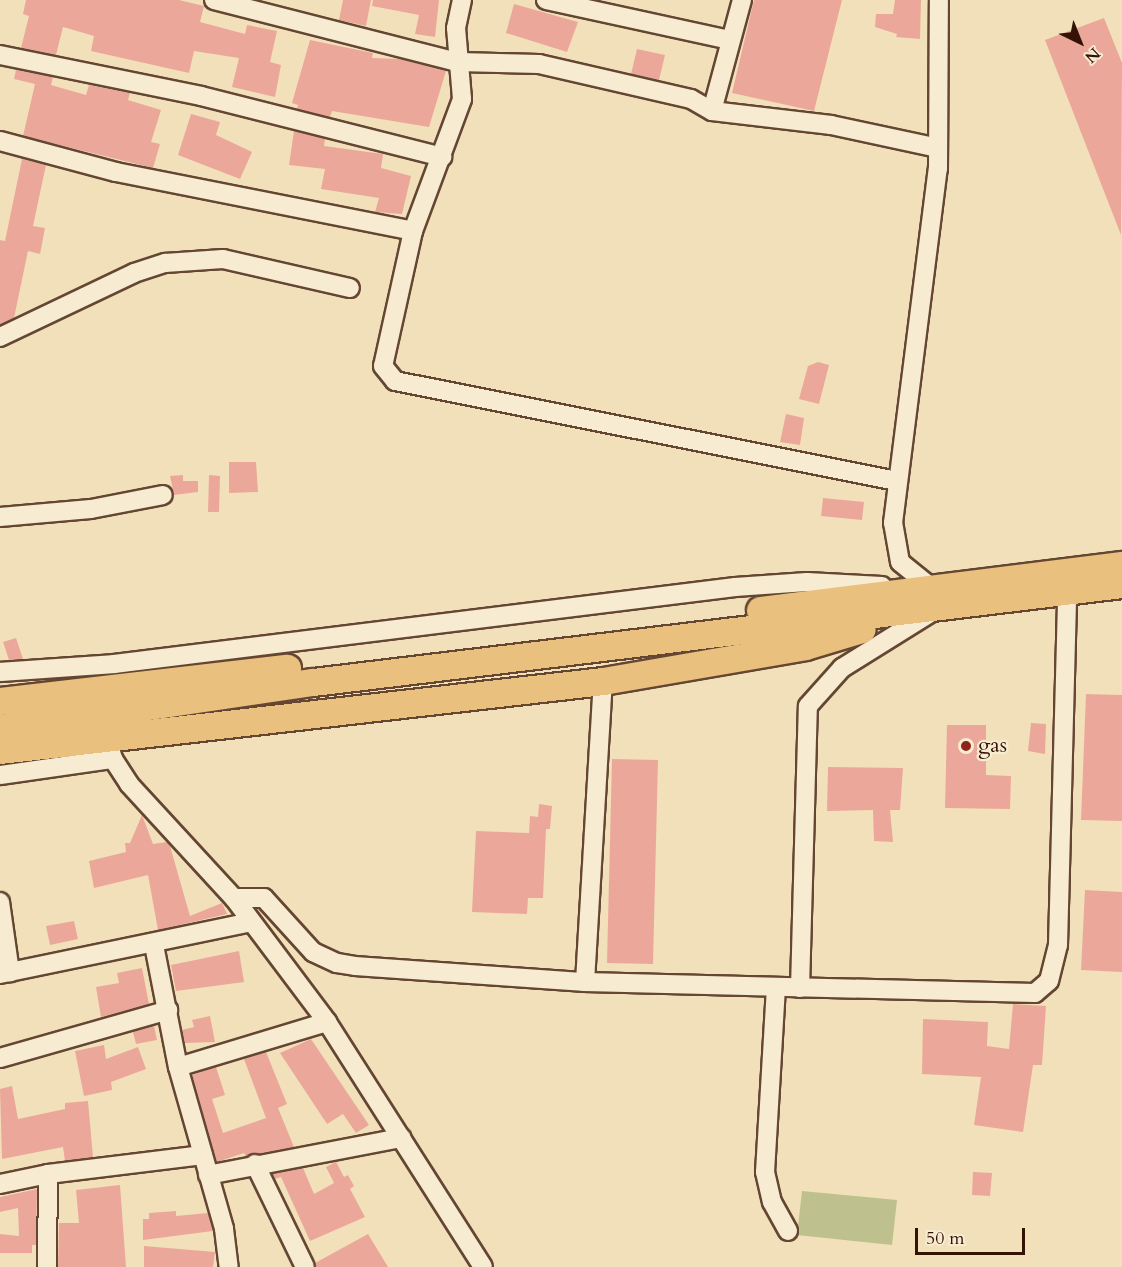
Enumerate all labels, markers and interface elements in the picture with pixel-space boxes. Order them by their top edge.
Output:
north arrow [1050,12,1110,72]
text: N [1080,42,1105,68]
place label: gas [978,733,1007,759]
marker: gas [959,739,973,753]
scale bar [918,1216,1028,1254]
text: 50 m [926,1226,965,1251]

